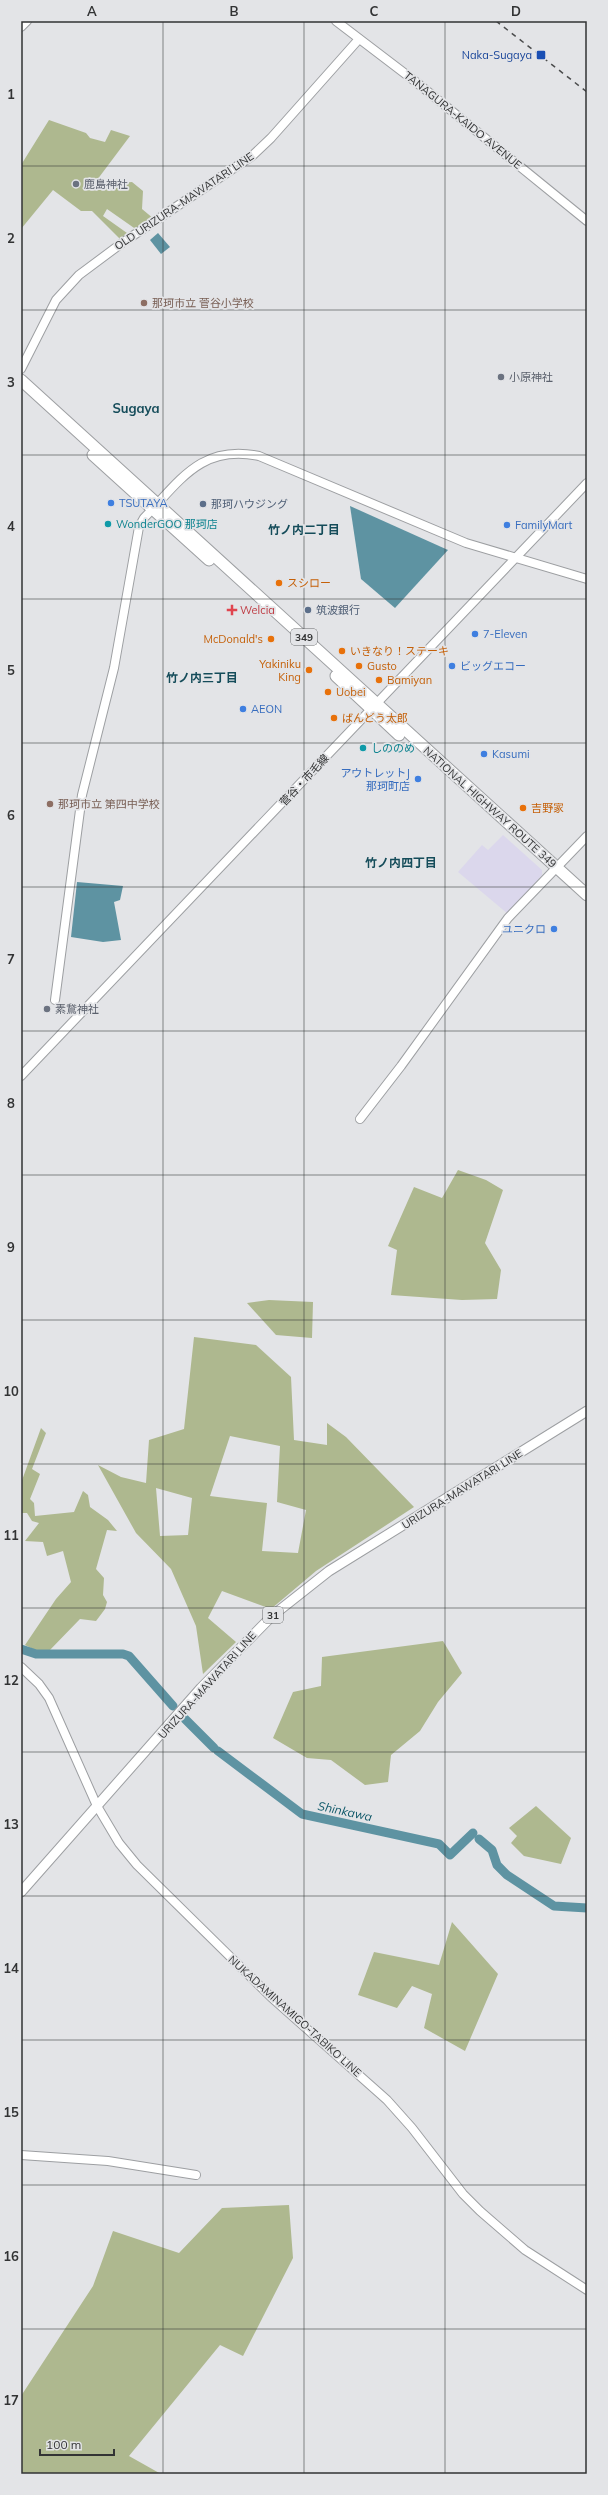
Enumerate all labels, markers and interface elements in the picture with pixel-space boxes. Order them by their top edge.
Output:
text: A [87,3,97,19]
text: B [230,3,239,19]
text: C [370,3,379,19]
text: D [511,3,521,19]
place label: Naka-Sugaya [462,48,532,62]
marker: Naka-Sugaya [535,49,547,61]
street label: TANAGURA-KAIDO AVENUE [401,68,525,172]
text: 1 [7,86,15,102]
street label: OLD URIZURA-MAWATARI LINE [112,149,256,253]
place label: 鹿島神社 [84,177,128,191]
marker: 鹿島神社 [71,179,81,189]
text: 2 [7,230,15,246]
place label: 那珂市立 菅谷小学校 [152,296,254,310]
marker: 那珂市立 菅谷小学校 [139,298,149,308]
place label: 小原神社 [509,370,553,384]
marker: 小原神社 [496,372,506,382]
text: 3 [7,374,15,390]
district label: Sugaya [112,400,160,417]
place label: TSUTAYA [119,496,167,510]
place label: 那珂ハウジング [211,497,288,511]
marker: TSUTAYA [106,498,116,508]
marker: 那珂ハウジング [198,499,208,509]
place label: WonderGOO 那珂店 [116,517,218,531]
text: 4 [7,518,15,534]
place label: FamilyMart [515,518,573,532]
marker: WonderGOO 那珂店 [103,519,113,529]
marker: FamilyMart [502,520,512,530]
district label: 竹ノ内二丁目 [268,522,340,537]
place label: スシロー [287,576,331,590]
marker: スシロー [274,578,284,588]
place label: Welcia [240,603,275,617]
place label: 筑波銀行 [316,603,360,617]
marker: Welcia [227,605,237,615]
marker: 筑波銀行 [303,605,313,615]
place label: 7-Eleven [483,627,528,641]
road number: 349 [291,629,317,645]
marker: 7-Eleven [470,629,480,639]
place label: McDonald's [203,632,263,646]
marker: McDonald's [266,634,276,644]
place label: いきなり！ステーキ [350,644,449,658]
marker: いきなり！ステーキ [337,646,347,656]
place label: Yakiniku King [258,657,301,684]
place label: Gusto [367,659,397,673]
place label: ビッグエコー [460,659,526,673]
marker: Gusto [354,661,364,671]
marker: ビッグエコー [447,661,457,671]
text: 5 [7,662,15,678]
marker: Yakiniku King [304,665,314,675]
district label: 竹ノ内三丁目 [166,670,238,685]
place label: Bamiyan [387,673,432,687]
marker: Bamiyan [374,675,384,685]
place label: Uobei [336,685,366,699]
marker: Uobei [323,687,333,697]
place label: AEON [251,702,282,716]
marker: AEON [238,704,248,714]
place label: ばんどう太郎 [342,711,408,725]
marker: ばんどう太郎 [329,713,339,723]
place label: しののめ [371,741,415,755]
marker: しののめ [358,743,368,753]
street label: NATIONAL HIGHWAY ROUTE 349 [420,743,560,871]
place label: Kasumi [492,747,530,761]
marker: Kasumi [479,749,489,759]
street label: 菅谷・市毛線 [276,751,332,809]
place label: アウトレットJ 那珂町店 [340,766,410,793]
marker: アウトレットJ 那珂町店 [413,774,423,784]
place label: 那珂市立 第四中学校 [58,797,160,811]
marker: 那珂市立 第四中学校 [45,799,55,809]
place label: 吉野家 [531,801,564,815]
marker: 吉野家 [518,803,528,813]
text: 6 [7,807,15,823]
district label: 竹ノ内四丁目 [365,855,437,870]
place label: ユニクロ [502,922,546,936]
marker: ユニクロ [549,924,559,934]
text: 7 [7,951,15,967]
place label: 素鵞神社 [55,1002,99,1016]
marker: 素鵞神社 [42,1004,52,1014]
text: 8 [7,1095,15,1111]
text: 9 [7,1239,15,1255]
text: 10 [3,1383,19,1399]
street label: URIZURA-MAWATARI LINE [399,1446,525,1532]
text: 11 [3,1527,19,1543]
road number: 31 [263,1607,283,1623]
street label: URIZURA-MAWATARI LINE [155,1628,259,1742]
text: 12 [3,1672,19,1688]
water label: Shinkawa [316,1798,374,1824]
text: 13 [3,1816,19,1832]
street label: NUKADAMINAMIGO-TABIKO LINE [225,1952,365,2080]
text: 14 [3,1960,19,1976]
text: 15 [3,2104,19,2120]
text: 16 [3,2248,19,2264]
text: 17 [3,2392,19,2408]
scale bar [40,2431,114,2457]
text: 100 m [46,2437,81,2452]

